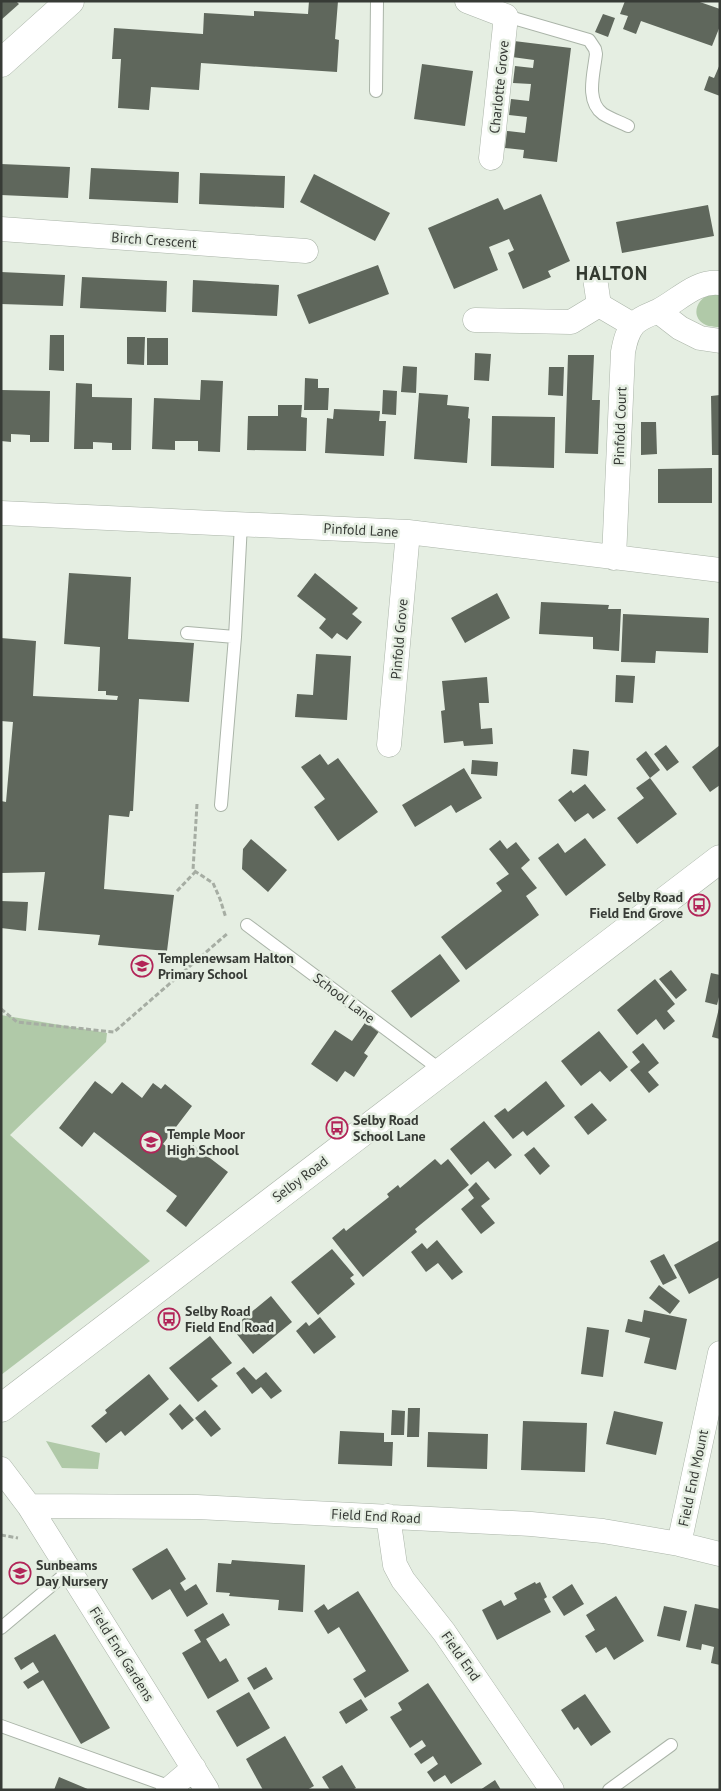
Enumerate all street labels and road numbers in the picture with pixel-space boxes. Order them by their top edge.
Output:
street label: Charlotte Grove [485,40,513,134]
street label: Birch Crescent [111,228,197,252]
street label: Pinfold Court [610,386,630,466]
street label: Pinfold Lane [323,519,399,541]
street label: Pinfold Grove [387,598,411,680]
street label: School Lane [309,969,379,1027]
street label: Selby Road [268,1152,332,1206]
street label: Field End Mount [674,1428,712,1528]
street label: Field End Road [331,1505,421,1527]
street label: Field End Gardens [86,1603,158,1705]
street label: Field End [438,1628,484,1684]

